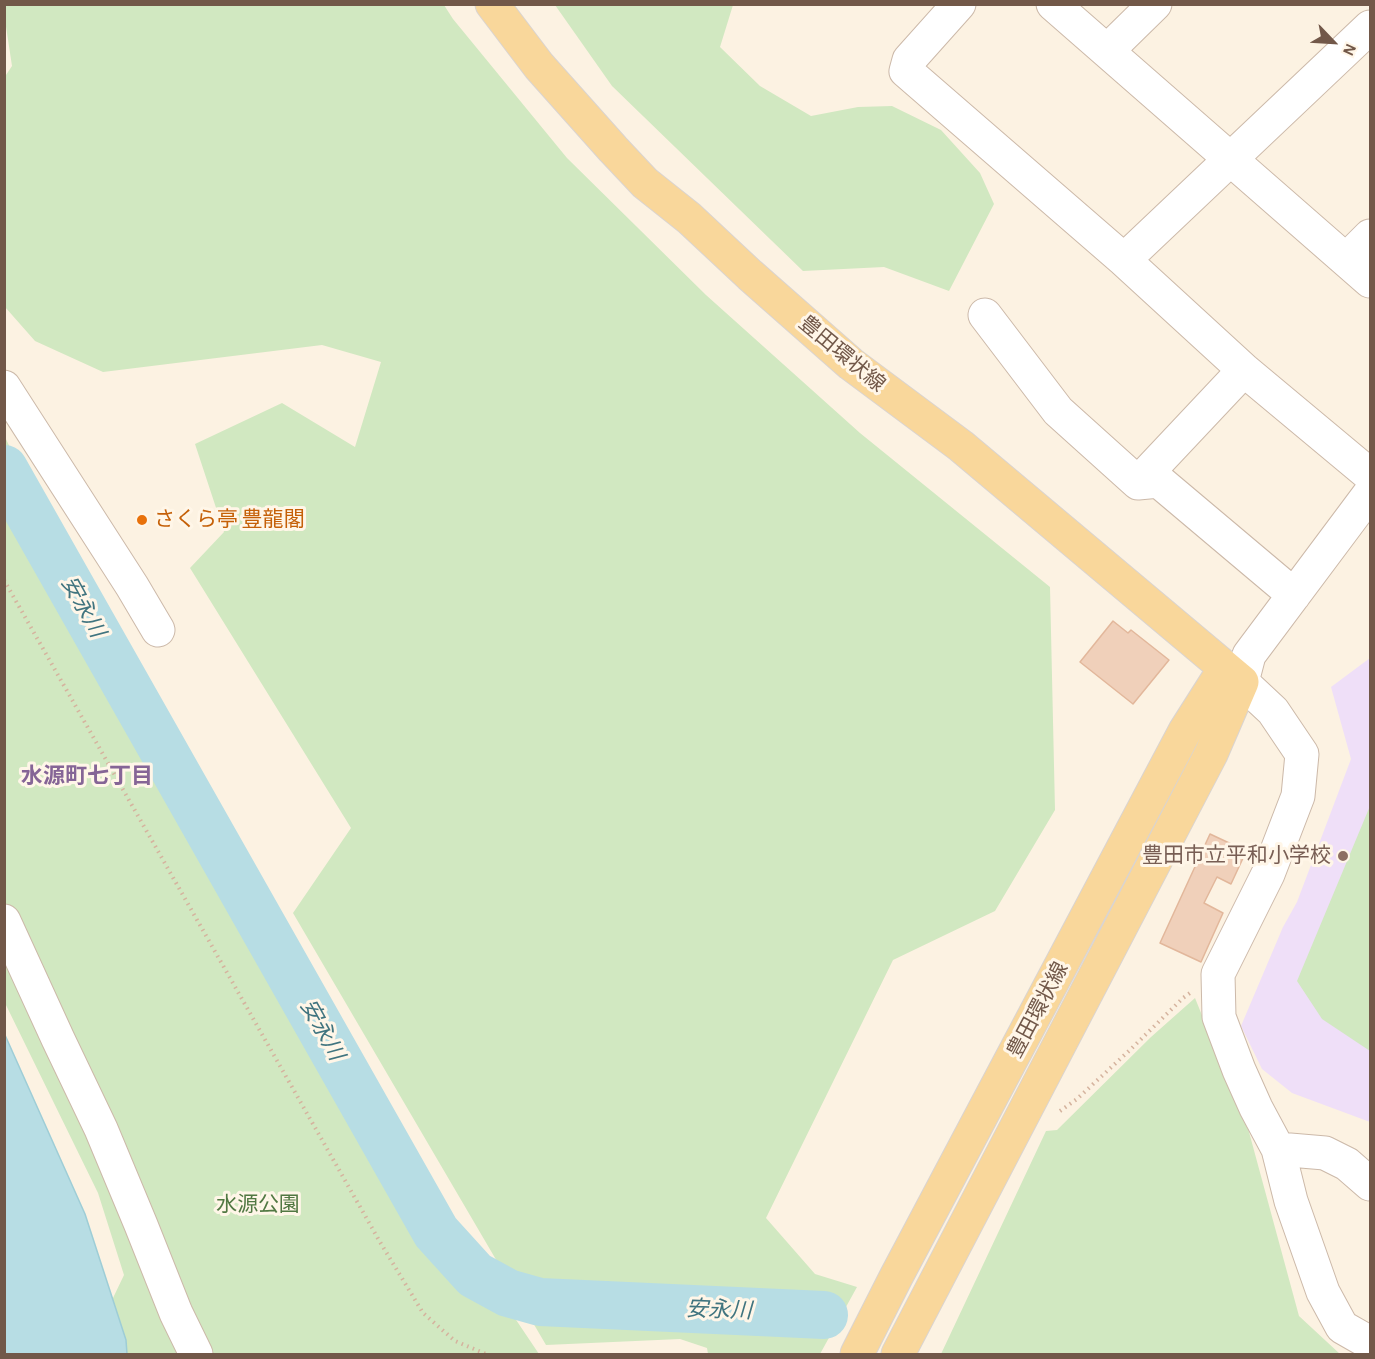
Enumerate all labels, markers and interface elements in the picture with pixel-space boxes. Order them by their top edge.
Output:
north arrow [1303,12,1363,72]
text: N [1340,41,1359,58]
street label: 豊田環状線 [794,311,890,397]
place label: さくら亭 豊龍閣 [154,507,304,533]
marker: さくら亭 豊龍閣 [135,513,149,527]
water label: 安永川 [55,572,111,642]
district label: 水源町七丁目 [21,763,153,789]
place label: 豊田市立平和小学校 [1142,843,1331,869]
marker: 豊田市立平和小学校 [1336,849,1350,863]
street label: 豊田環状線 [1002,958,1074,1062]
water label: 安永川 [294,995,350,1065]
park label: 水源公園 [216,1192,300,1218]
water label: 安永川 [686,1296,752,1324]

